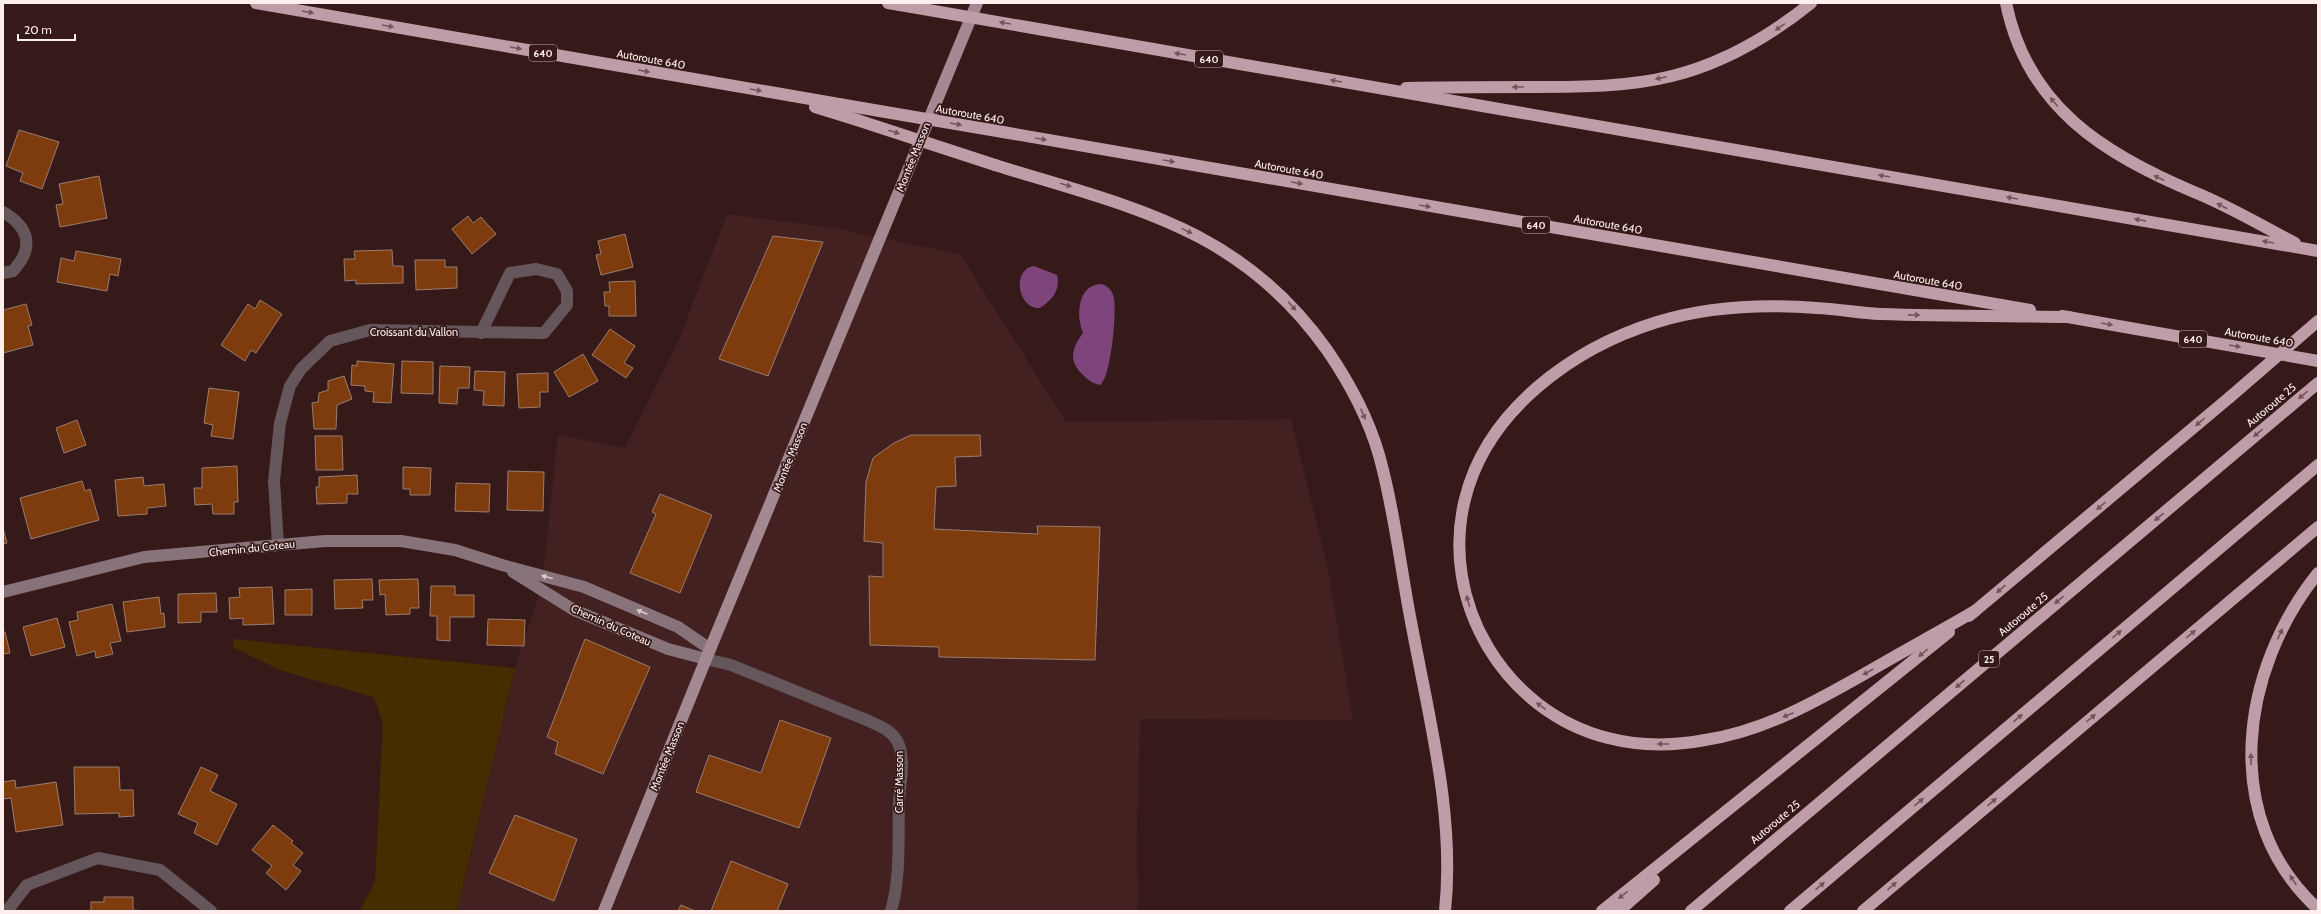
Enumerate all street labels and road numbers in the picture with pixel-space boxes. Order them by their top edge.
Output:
road number: 640 [529,45,557,61]
street label: Autoroute 640 [616,46,687,72]
road number: 640 [1195,51,1223,67]
street label: Autoroute 640 [935,101,1006,127]
street label: Montée Masson [893,120,933,194]
street label: Autoroute 640 [1254,156,1325,182]
street label: Autoroute 640 [1573,211,1644,237]
road number: 640 [1522,217,1550,233]
street label: Autoroute 640 [1893,267,1964,293]
street label: Autoroute 640 [2224,324,2295,350]
street label: Croissant du Vallon [370,325,458,339]
road number: 640 [2179,331,2207,347]
street label: Autoroute 25 [2243,380,2299,430]
street label: Montée Masson [770,420,810,494]
street label: Chemin du Coteau [208,537,296,559]
street label: Autoroute 25 [1995,589,2051,639]
street label: Chemin du Coteau [569,601,653,649]
road number: 25 [1979,651,1999,667]
street label: Montée Masson [647,719,687,793]
street label: Carré Masson [892,751,906,813]
street label: Autoroute 25 [1747,797,1803,847]

